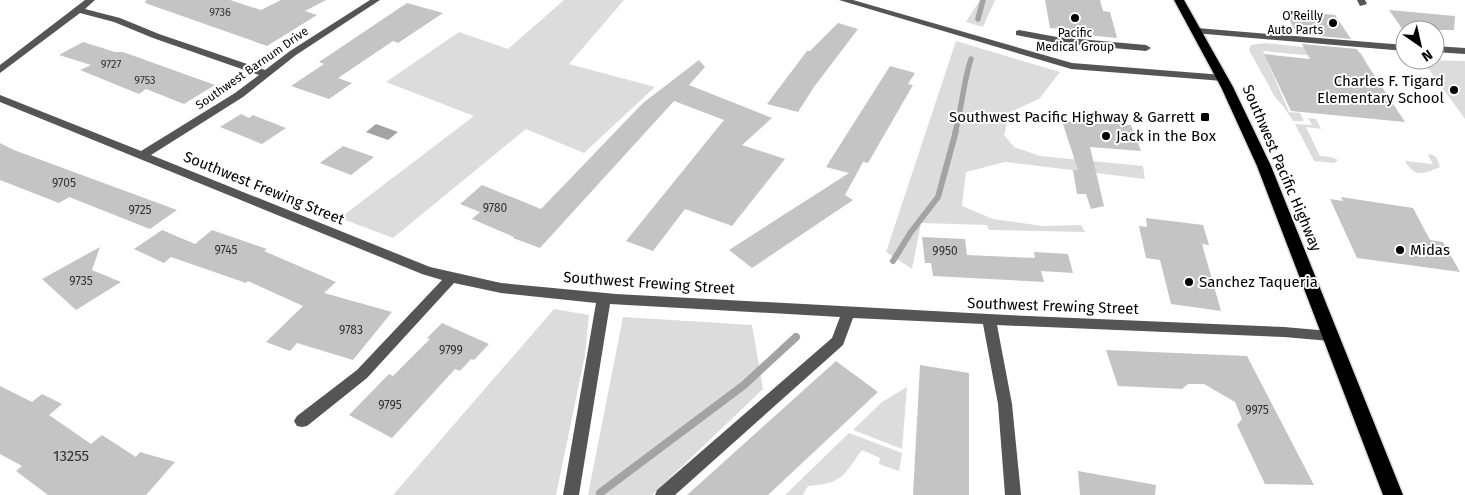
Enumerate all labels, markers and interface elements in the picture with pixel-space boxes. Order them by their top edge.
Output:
house number: 9736 [209,6,231,19]
place label: O'Reilly Auto Parts [1267,9,1323,37]
marker: Pacific Medical Group [1069,12,1081,24]
marker: O'Reilly Auto Parts [1327,17,1339,29]
north arrow [1395,20,1445,70]
street label: Southwest Barnum Drive [193,24,311,112]
place label: Pacific Medical Group [1036,26,1114,54]
text: N [1418,46,1436,65]
house number: 9727 [101,58,121,71]
place label: Charles F. Tigard Elementary School [1317,72,1445,107]
house number: 9753 [134,74,156,87]
street label: Southwest Pacific Highway [1239,82,1326,255]
marker: Charles F. Tigard Elementary School [1448,84,1460,96]
place label: Southwest Pacific Highway & Garrett [949,108,1196,126]
marker: Southwest Pacific Highway & Garrett [1199,111,1211,123]
place label: Jack in the Box [1116,127,1217,145]
marker: Jack in the Box [1100,130,1112,142]
street label: Southwest Frewing Street [181,147,348,229]
house number: 9705 [52,176,76,190]
house number: 9780 [483,201,508,215]
house number: 9725 [128,203,152,217]
place label: Midas [1410,241,1450,259]
house number: 9745 [214,243,238,257]
house number: 9950 [932,244,958,258]
marker: Midas [1394,244,1406,256]
street label: Southwest Frewing Street [563,268,736,298]
place label: Sanchez Taqueria [1199,273,1318,291]
house number: 9735 [69,274,93,288]
marker: Sanchez Taqueria [1183,276,1195,288]
street label: Southwest Frewing Street [967,294,1140,318]
house number: 9783 [339,323,363,337]
house number: 9799 [439,343,463,357]
house number: 9795 [378,398,402,412]
house number: 9975 [1245,403,1269,417]
house number: 13255 [53,447,89,465]

